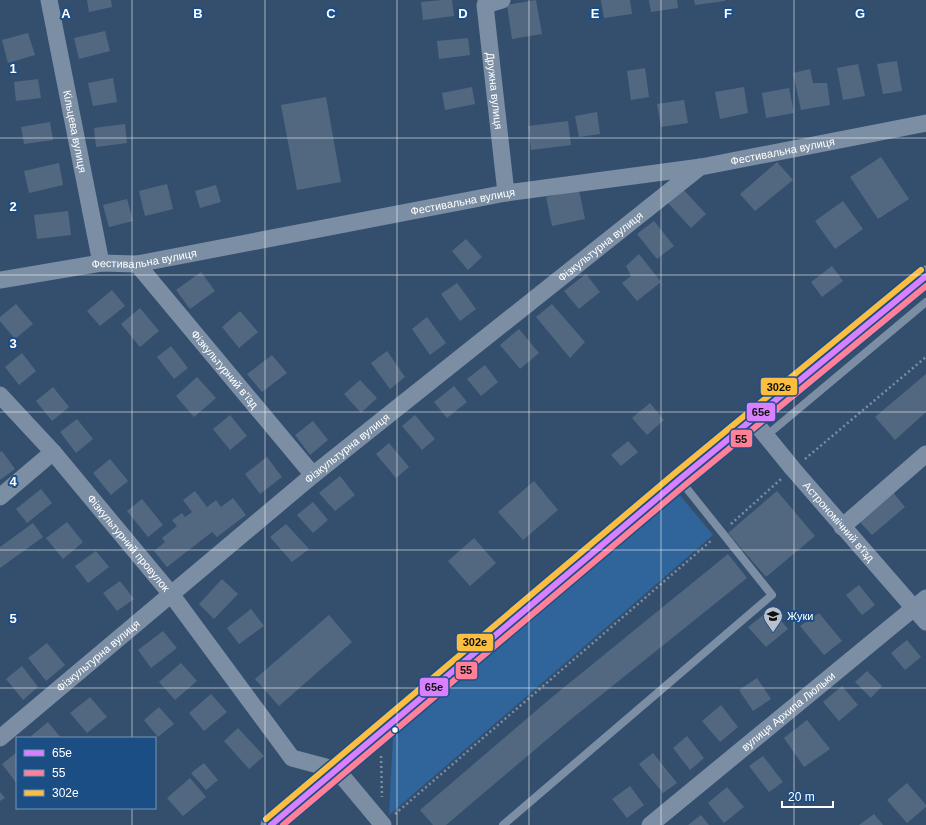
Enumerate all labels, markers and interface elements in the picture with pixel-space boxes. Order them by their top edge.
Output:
text: A [61,6,71,21]
text: B [193,6,203,21]
text: C [326,6,336,21]
text: D [458,6,468,21]
text: E [591,6,600,21]
text: F [724,6,732,21]
text: G [855,6,865,21]
street label: Дружна вулиця [484,52,505,130]
text: 1 [9,61,17,76]
street label: Кільцева вулиця [61,89,89,174]
street label: Фестивальна вулиця [729,135,836,167]
street label: Фестивальна вулиця [409,186,516,217]
text: 2 [9,199,17,214]
street label: Фізкультурна вулиця [555,209,645,284]
street label: Фестивальна вулиця [91,247,198,270]
street label: Фізкультурний в’їзд [189,328,261,411]
text: 3 [9,336,17,351]
line badge: 302е [760,377,798,396]
text: 302е [767,381,791,393]
line badge: 65е [746,402,776,422]
text: 65е [752,406,770,418]
street label: Фізкультурна вулиця [302,411,392,486]
line badge: 55 [730,429,753,448]
text: 55 [735,433,747,445]
text: 4 [9,474,17,489]
street label: Астрономічний в'їзд [801,479,877,564]
street label: Фізкультурний провулок [85,492,172,594]
school or university icon: Жуки [762,605,784,633]
place label: Жуки [787,610,814,622]
text: 5 [9,611,17,626]
street label: Фізкультурна вулиця [54,617,142,694]
line badge: 302е [456,633,494,652]
text: 302е [463,636,487,648]
line badge: 55 [455,661,478,680]
text: 55 [460,664,472,676]
street label: вулиця Архипа Люльки [739,669,837,753]
line badge: 65е [419,677,449,697]
text: 65е [425,681,443,693]
unlabelled marker [390,725,400,735]
legend [16,737,156,809]
text: 65е [52,746,72,760]
text: 55 [52,766,66,780]
scale bar [782,783,833,809]
text: 302е [52,786,79,800]
text: 20 m [788,790,815,804]

